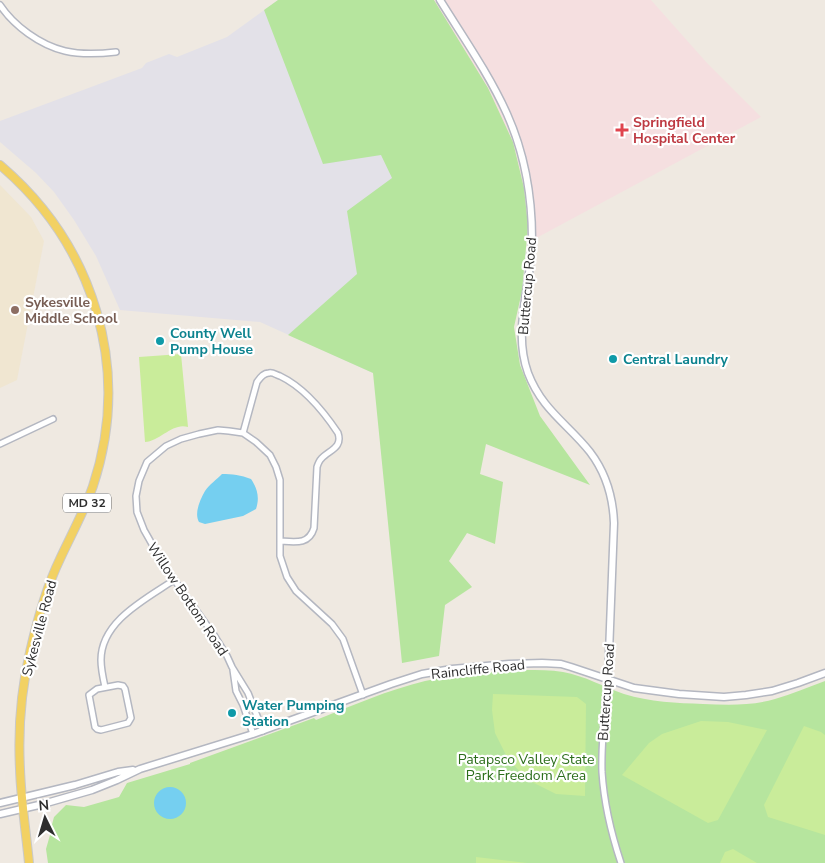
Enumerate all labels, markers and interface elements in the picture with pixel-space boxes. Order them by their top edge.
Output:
place label: Springfield Hospital Center [633,113,736,148]
marker: Springfield Hospital Center [615,123,629,137]
street label: Buttercup Road [514,236,541,336]
place label: Sykesville Middle School [25,293,118,328]
marker: Sykesville Middle School [9,304,21,316]
place label: County Well Pump House [170,324,253,359]
marker: County Well Pump House [154,335,166,347]
place label: Central Laundry [623,350,729,369]
marker: Central Laundry [607,353,619,365]
road number: MD 32 [63,493,111,512]
street label: Willow Bottom Road [143,539,233,660]
street label: Sykesville Road [18,578,61,678]
street label: Buttercup Road [594,643,619,742]
street label: Raincliffe Road [430,655,526,684]
place label: Water Pumping Station [242,696,345,731]
marker: Water Pumping Station [226,707,238,719]
park label: Patapsco Valley State Park Freedom Area [458,750,594,785]
north arrow [20,793,70,843]
text: N [38,796,50,815]

